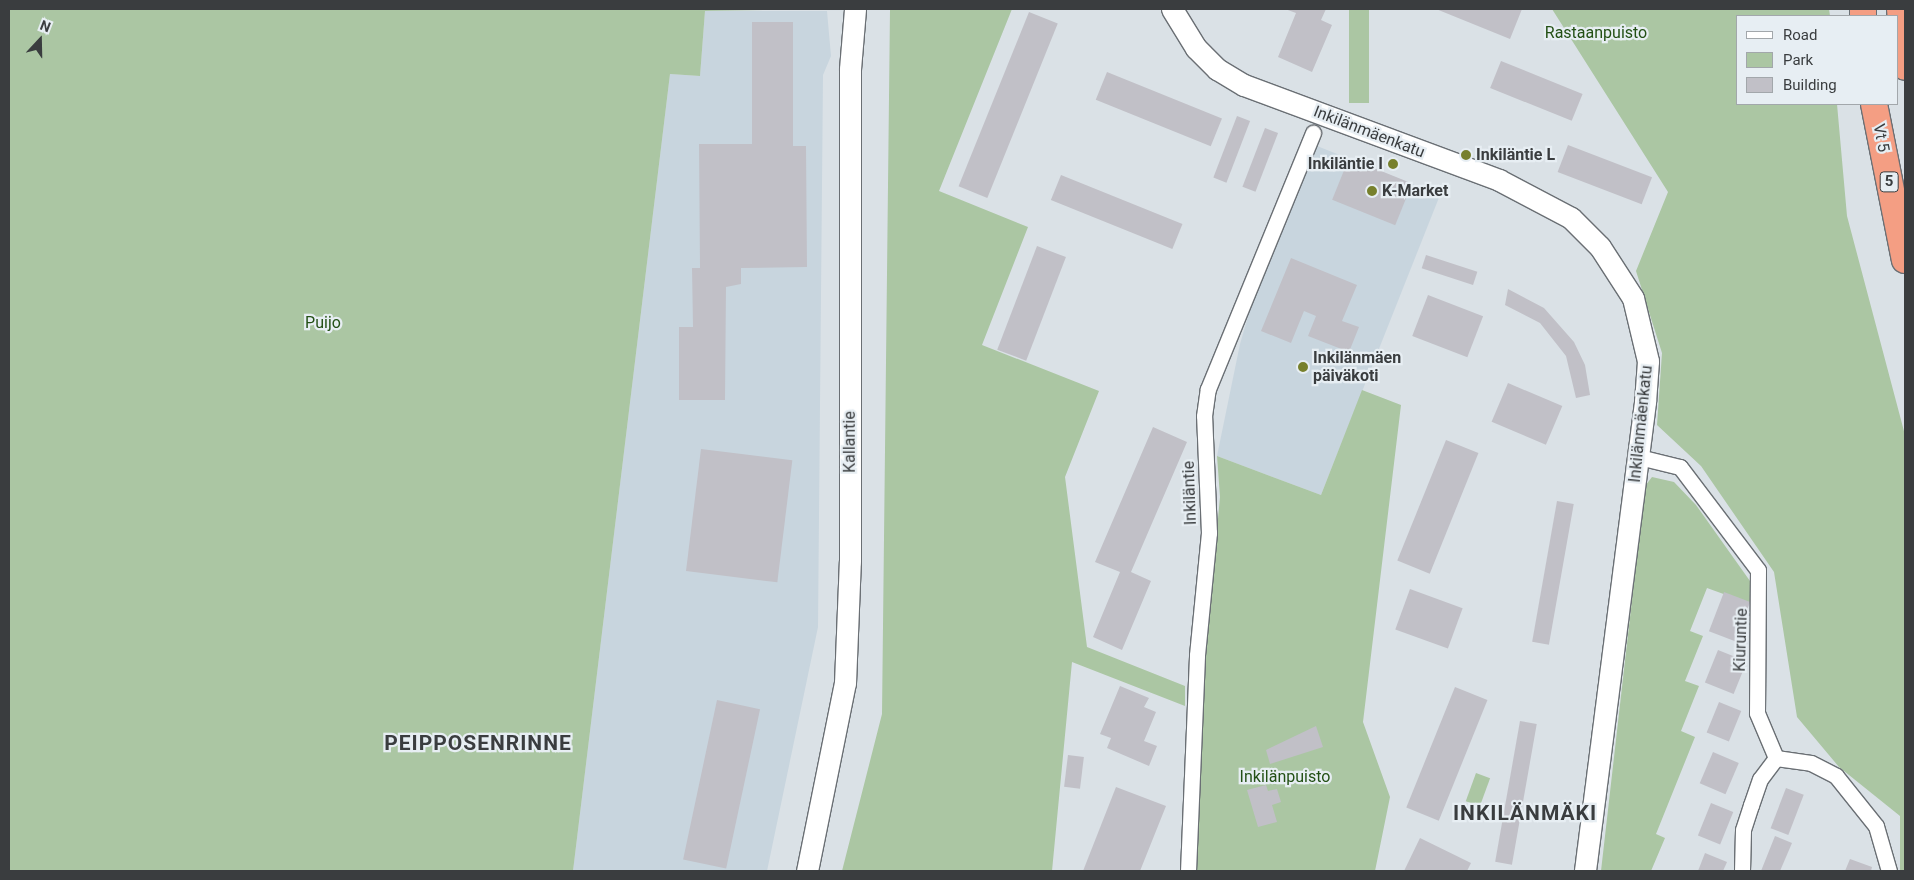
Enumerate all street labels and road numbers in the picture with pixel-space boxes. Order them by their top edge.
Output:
street label: Inkilänmäenkatu [1311,102,1427,162]
street label: Vt 5 [1869,122,1893,154]
road number: 5 [1879,170,1899,194]
street label: Inkilänmäenkatu [1625,365,1657,483]
street label: Kallantie [840,411,860,473]
street label: Inkiläntie [1179,461,1201,525]
street label: Kiuruntie [1730,608,1752,672]

